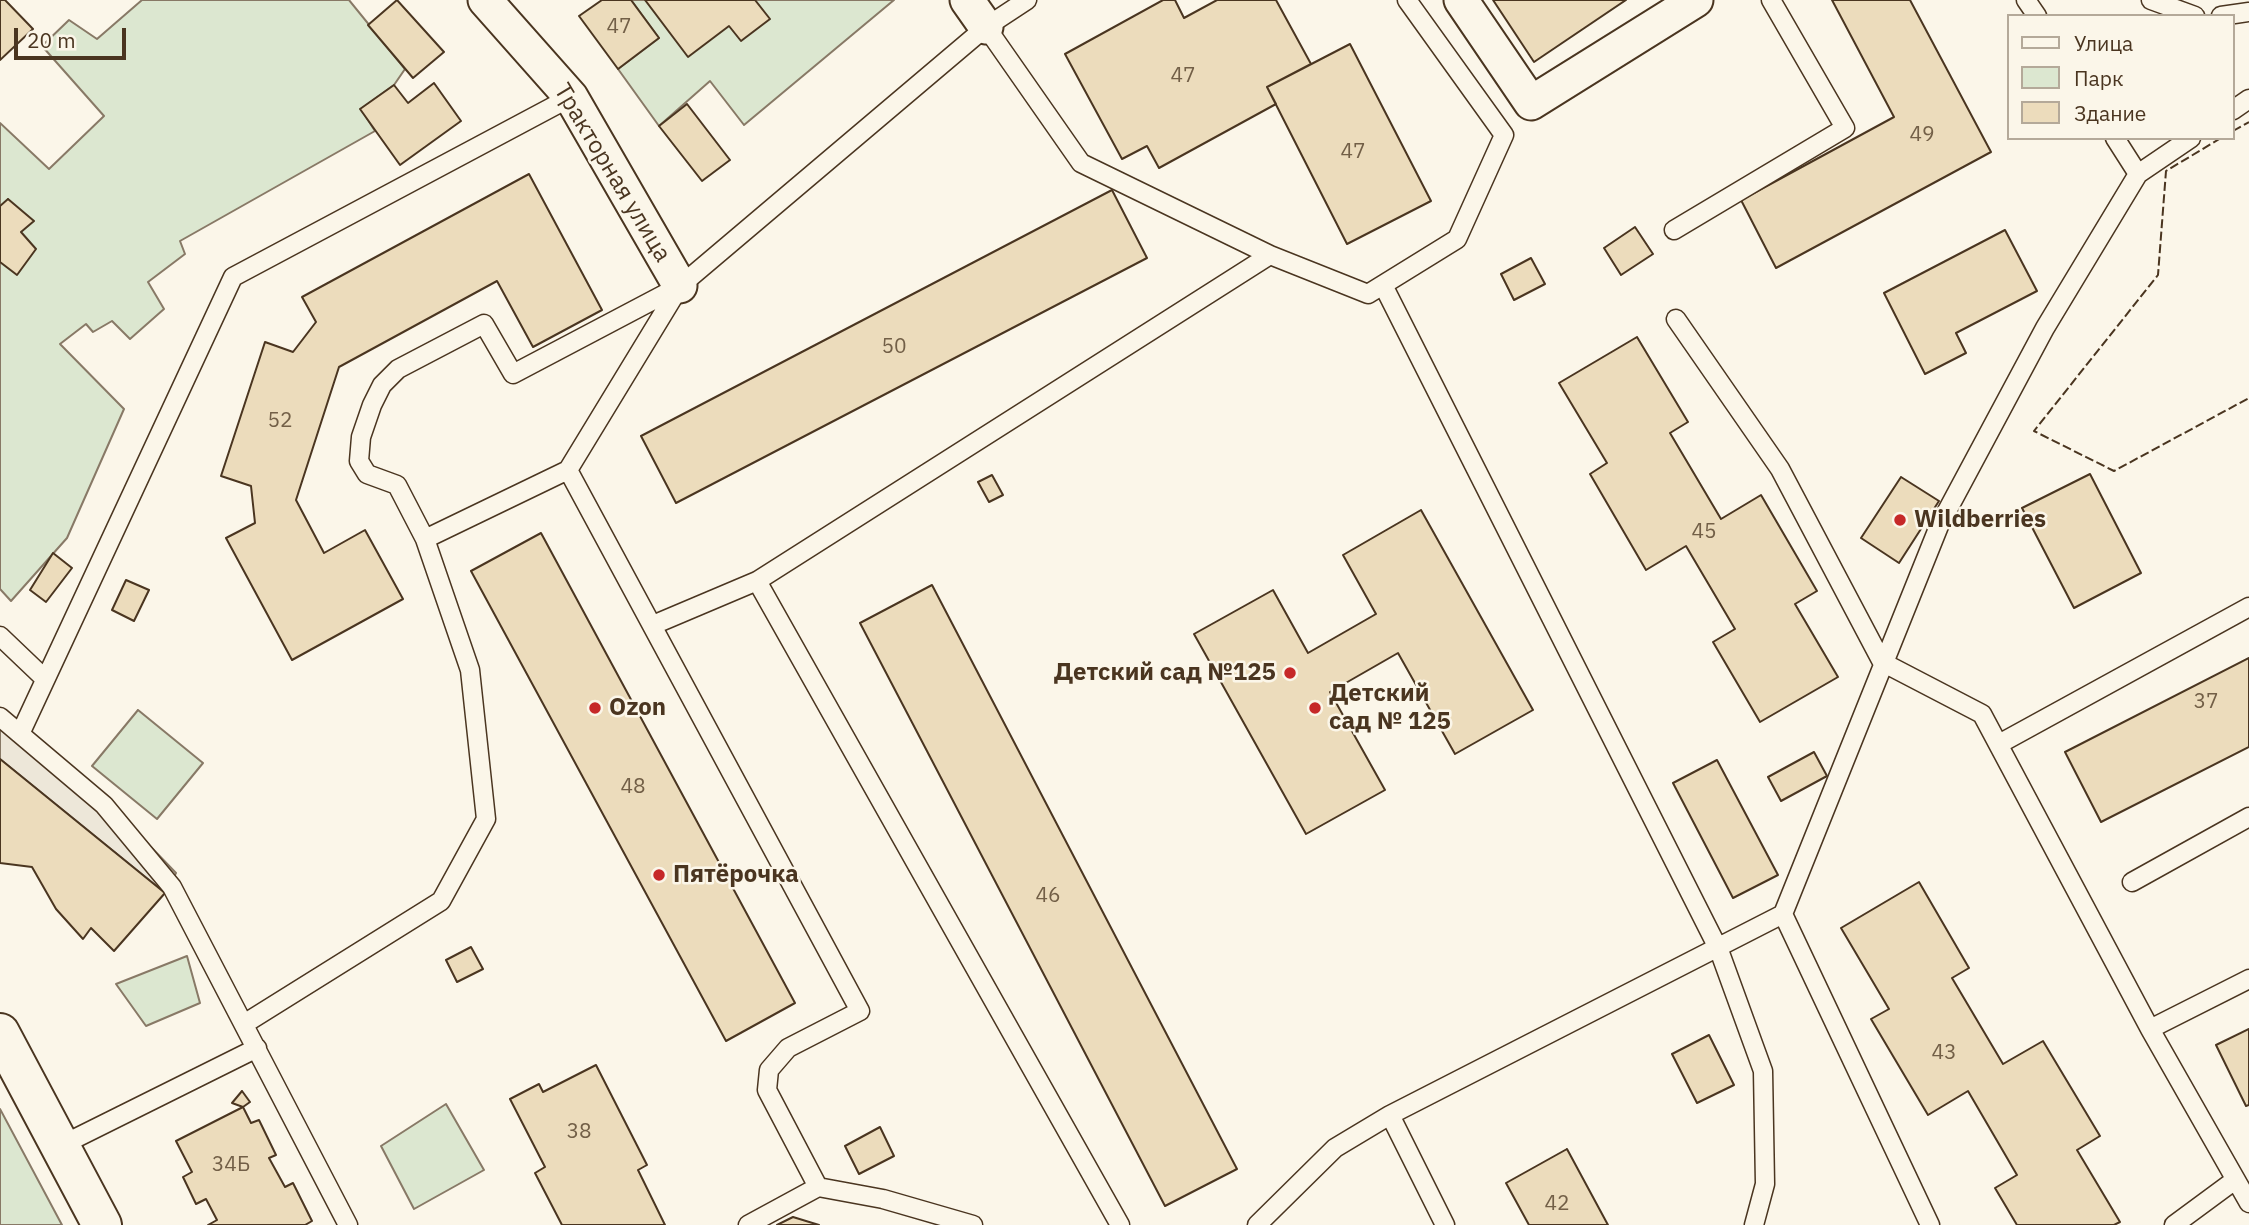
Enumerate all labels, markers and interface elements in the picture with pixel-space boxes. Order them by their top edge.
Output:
scale bar [18,14,130,58]
house number: 47 [606,14,632,40]
legend [2008,14,2235,140]
text: 20 m [27,26,76,54]
text: Улица [2074,29,2133,57]
house number: 47 [1170,63,1196,89]
text: Парк [2074,64,2124,92]
street label: Тракторная улица [547,79,677,267]
text: Здание [2074,99,2146,127]
house number: 49 [1909,122,1935,148]
house number: 47 [1340,139,1366,165]
house number: 50 [881,334,907,360]
house number: 52 [267,408,293,434]
place label: Wildberries [1914,506,2046,534]
marker: Wildberries [1892,512,1908,528]
house number: 45 [1691,519,1717,545]
place label: Детский сад №125 [1054,659,1276,687]
marker: Детский сад №125 [1282,665,1298,681]
place label: Детский сад № 125 [1329,680,1451,736]
house number: 37 [2193,689,2219,715]
place label: Ozon [609,694,666,722]
marker: Ozon [587,700,603,716]
marker: Детский сад № 125 [1307,700,1323,716]
house number: 48 [620,774,646,800]
place label: Пятёрочка [673,861,799,889]
marker: Пятёрочка [651,867,667,883]
house number: 46 [1035,883,1061,909]
house number: 43 [1931,1040,1957,1066]
house number: 38 [566,1119,592,1145]
house number: 34Б [212,1152,250,1178]
house number: 42 [1544,1191,1570,1217]

